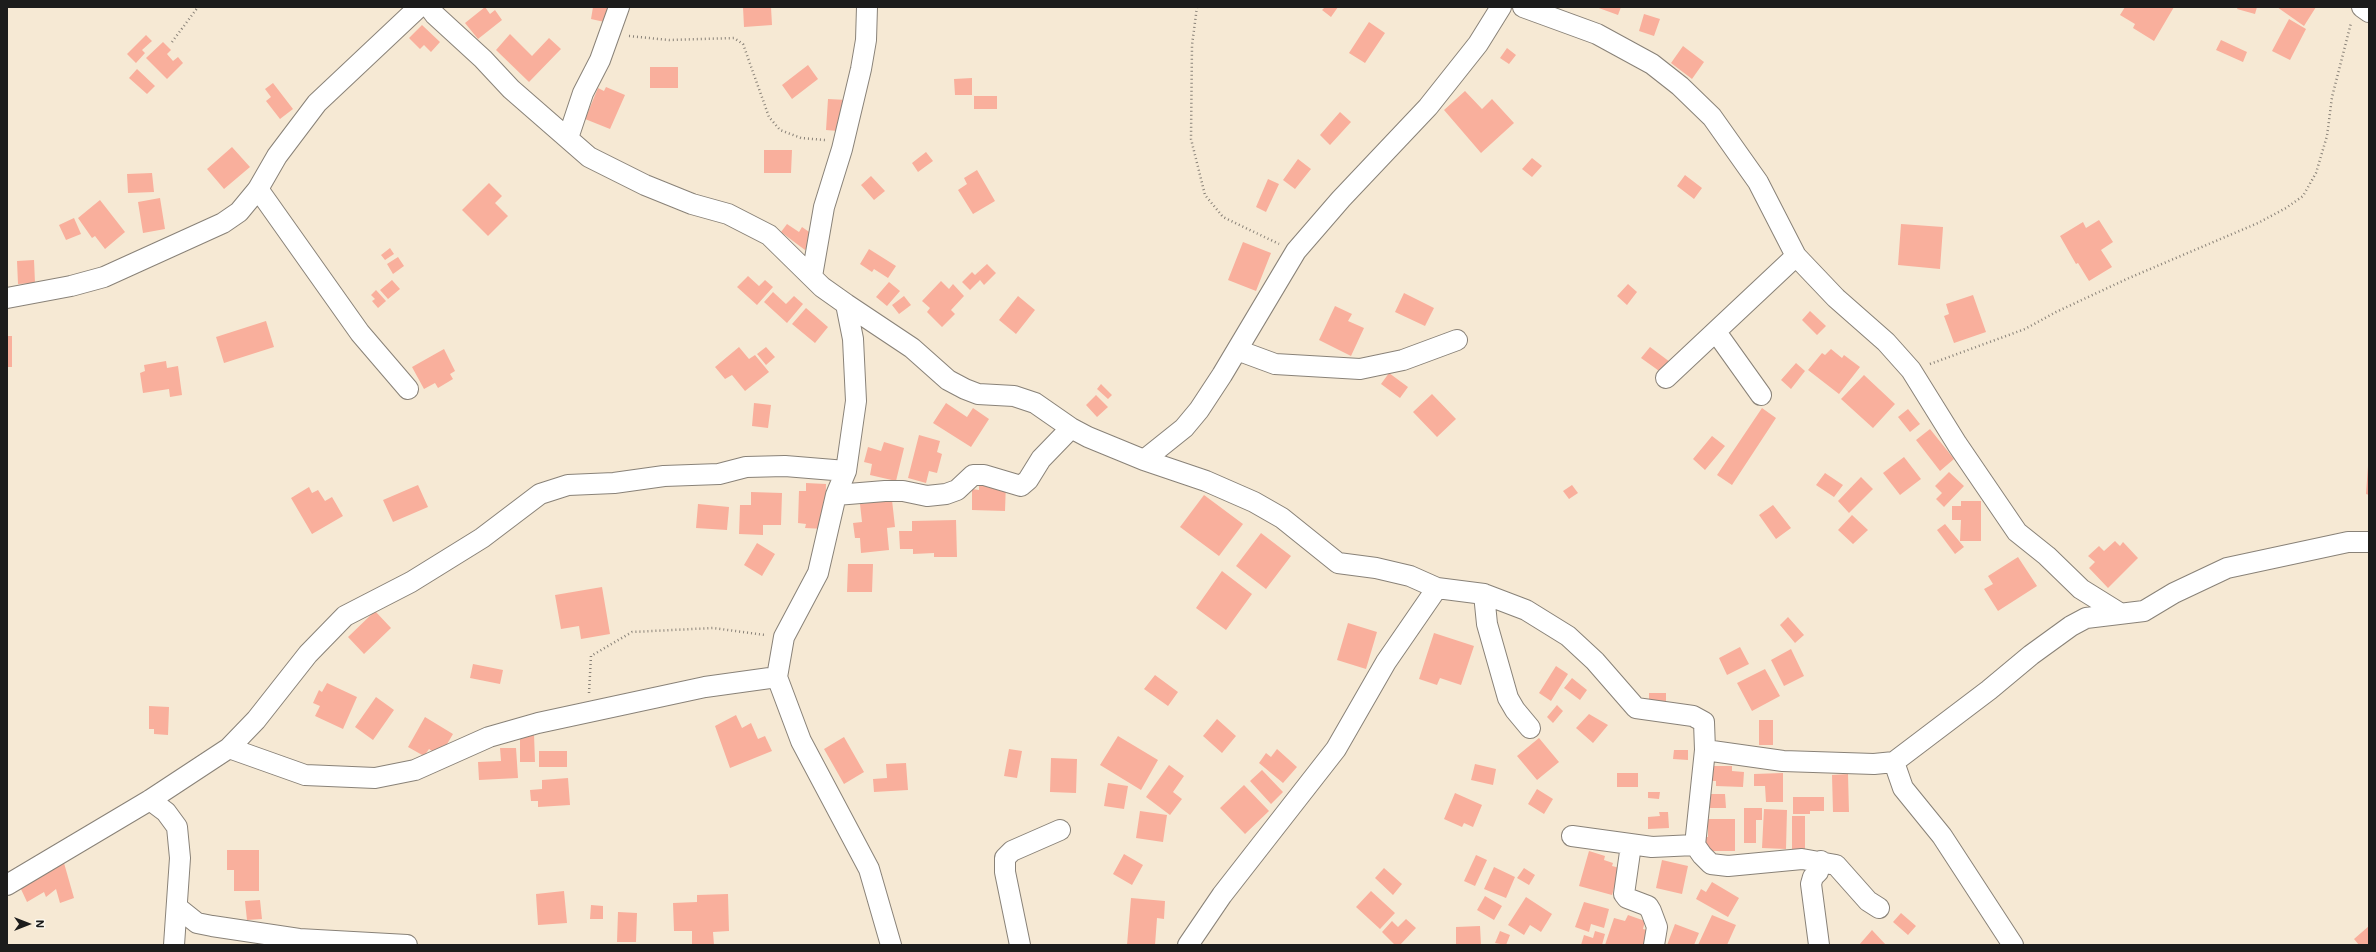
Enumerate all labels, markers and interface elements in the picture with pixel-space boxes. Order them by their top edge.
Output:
north arrow [8,904,48,944]
text: N [33,920,48,928]

